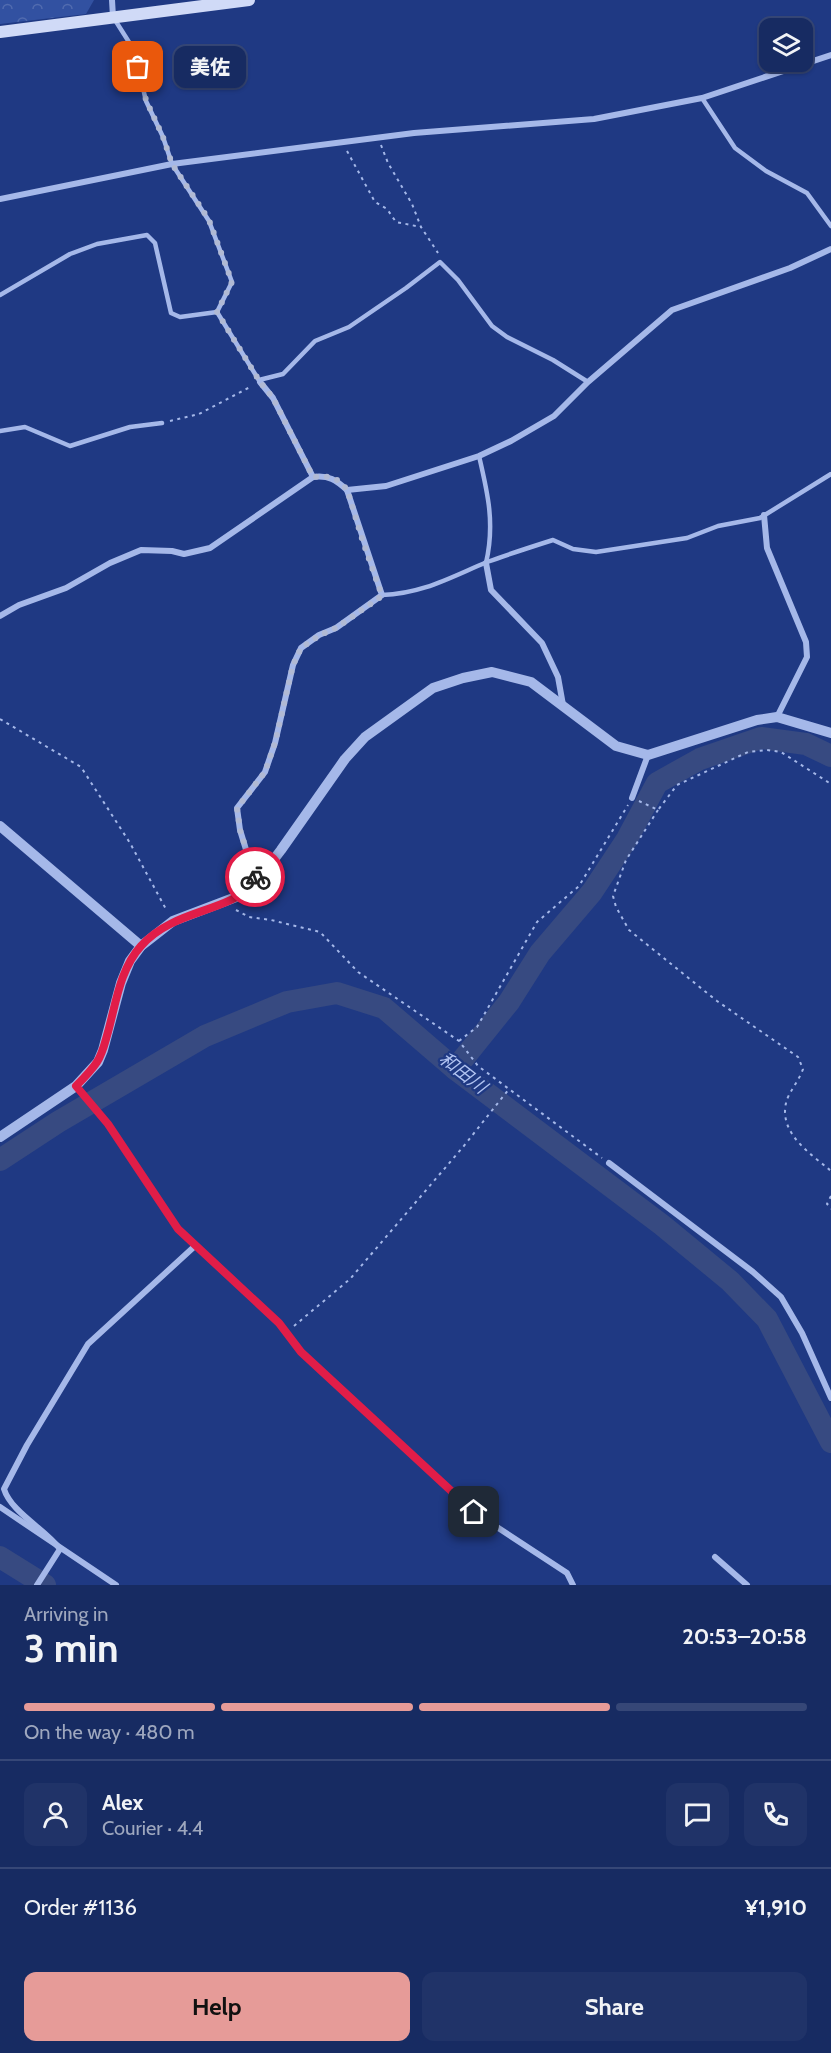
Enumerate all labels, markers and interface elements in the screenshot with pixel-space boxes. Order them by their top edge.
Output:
map controls [759,18,813,72]
button: layers [759,18,813,72]
pin [112,41,163,92]
callout: 美佐 [174,46,246,88]
icon: bag [121,50,154,83]
text: 美佐 [190,55,230,79]
courier [225,847,285,907]
icon: bike [239,861,272,894]
water label: 和田川 [435,1048,493,1100]
pin [448,1486,499,1537]
icon: home [457,1495,490,1528]
text: Arriving in [24,1602,108,1626]
text: 20:53–20:58 [682,1623,807,1650]
text: 3 min [24,1624,119,1672]
text: On the way · 480 m [24,1720,194,1744]
button: person [24,1783,87,1846]
button: chat [666,1783,729,1846]
button: phone [744,1783,807,1846]
text: Alex [102,1789,143,1816]
text: Courier · 4.4 [102,1816,203,1840]
text: Order #1136 [24,1894,137,1921]
text: ¥1,910 [745,1894,807,1921]
button: Help [24,1972,410,2041]
button: Share [422,1972,807,2041]

